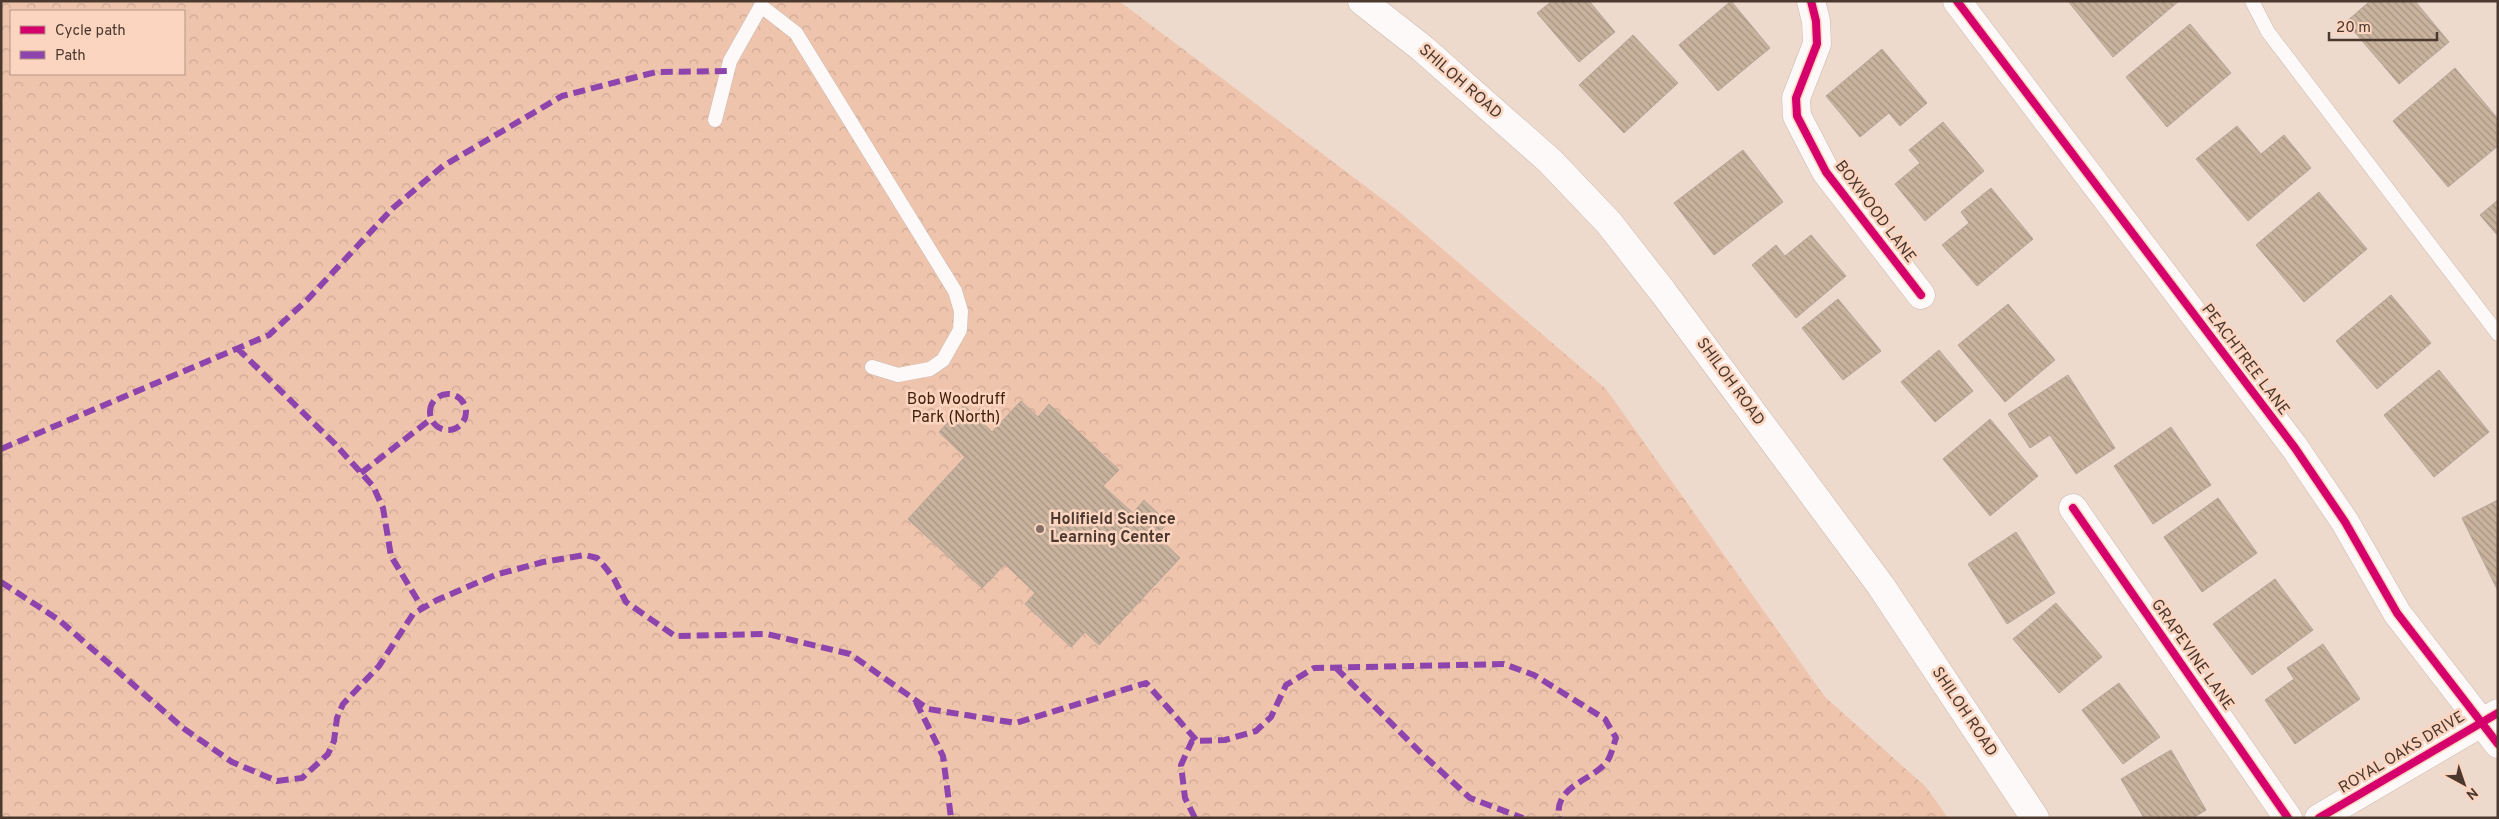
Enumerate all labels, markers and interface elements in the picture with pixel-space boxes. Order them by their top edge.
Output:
legend [10,10,185,75]
scale bar [2329,10,2436,42]
text: 20 m [2336,19,2371,38]
text: Cycle path [55,22,126,41]
street label: SHILOH ROAD [1414,40,1506,124]
text: Path [55,47,86,66]
street label: BOXWOOD LANE [1830,157,1920,267]
street label: PEACHTREE LANE [2197,300,2293,420]
street label: SHILOH ROAD [1691,334,1769,430]
park label: Bob Woodruff Park (North) [907,390,1005,428]
place label: Holifield Science Learning Center [1050,510,1176,548]
marker: Holifield Science Learning Center [1034,523,1046,535]
street label: GRAPEVINE LANE [2146,595,2238,715]
street label: SHILOH ROAD [1927,663,2001,761]
street label: ROYAL OAKS DRIVE [2335,707,2469,799]
north arrow [2439,759,2489,809]
text: N [2462,783,2481,803]

